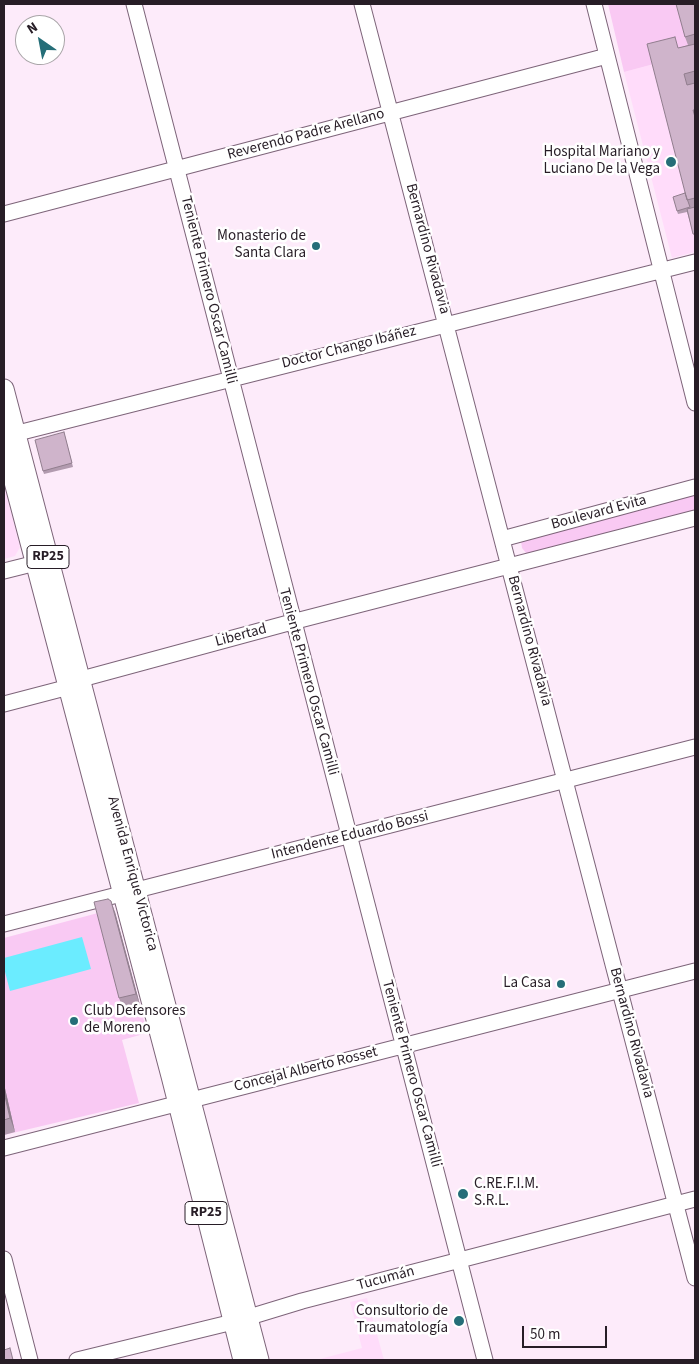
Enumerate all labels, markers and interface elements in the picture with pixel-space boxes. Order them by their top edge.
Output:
north arrow [15,15,65,65]
text: N [23,17,42,39]
street label: Reverendo Padre Arellano [225,105,387,165]
place label: Hospital Mariano y Luciano De la Vega [543,144,660,179]
marker: Hospital Mariano y Luciano De la Vega [664,155,678,169]
street label: Bernardino Rivadavia [401,182,453,316]
street label: Teniente Primero Oscar Camilli [176,194,240,386]
place label: Monasterio de Santa Clara [217,228,306,263]
marker: Monasterio de Santa Clara [310,240,322,252]
street label: Doctor Chango Ibáñez [280,323,418,373]
street label: Boulevard Evita [549,492,649,534]
road number: RP25 [27,546,69,568]
street label: Bernardino Rivadavia [503,574,555,708]
street label: Teniente Primero Oscar Camilli [274,586,342,778]
street label: Libertad [213,621,269,651]
street label: Avenida Enrique Victorica [103,795,161,953]
street label: Intendente Eduardo Bossi [270,808,430,864]
street label: Bernardino Rivadavia [605,966,657,1100]
place label: La Casa [503,975,551,993]
street label: Teniente Primero Oscar Camilli [377,978,445,1170]
marker: La Casa [555,978,567,990]
place label: Club Defensores de Moreno [84,1003,186,1038]
marker: Club Defensores de Moreno [68,1015,80,1027]
street label: Concejal Alberto Rosset [232,1043,380,1097]
place label: C.RE.F.I.M. S.R.L. [474,1176,539,1211]
marker: C.RE.F.I.M. S.R.L. [456,1187,470,1201]
road number: RP25 [185,1202,227,1224]
street label: Tucumán [355,1263,417,1295]
place label: Consultorio de Traumatología [356,1303,448,1338]
marker: Consultorio de Traumatología [452,1314,466,1328]
scale bar [524,1316,609,1348]
text: 50 m [530,1324,560,1345]

